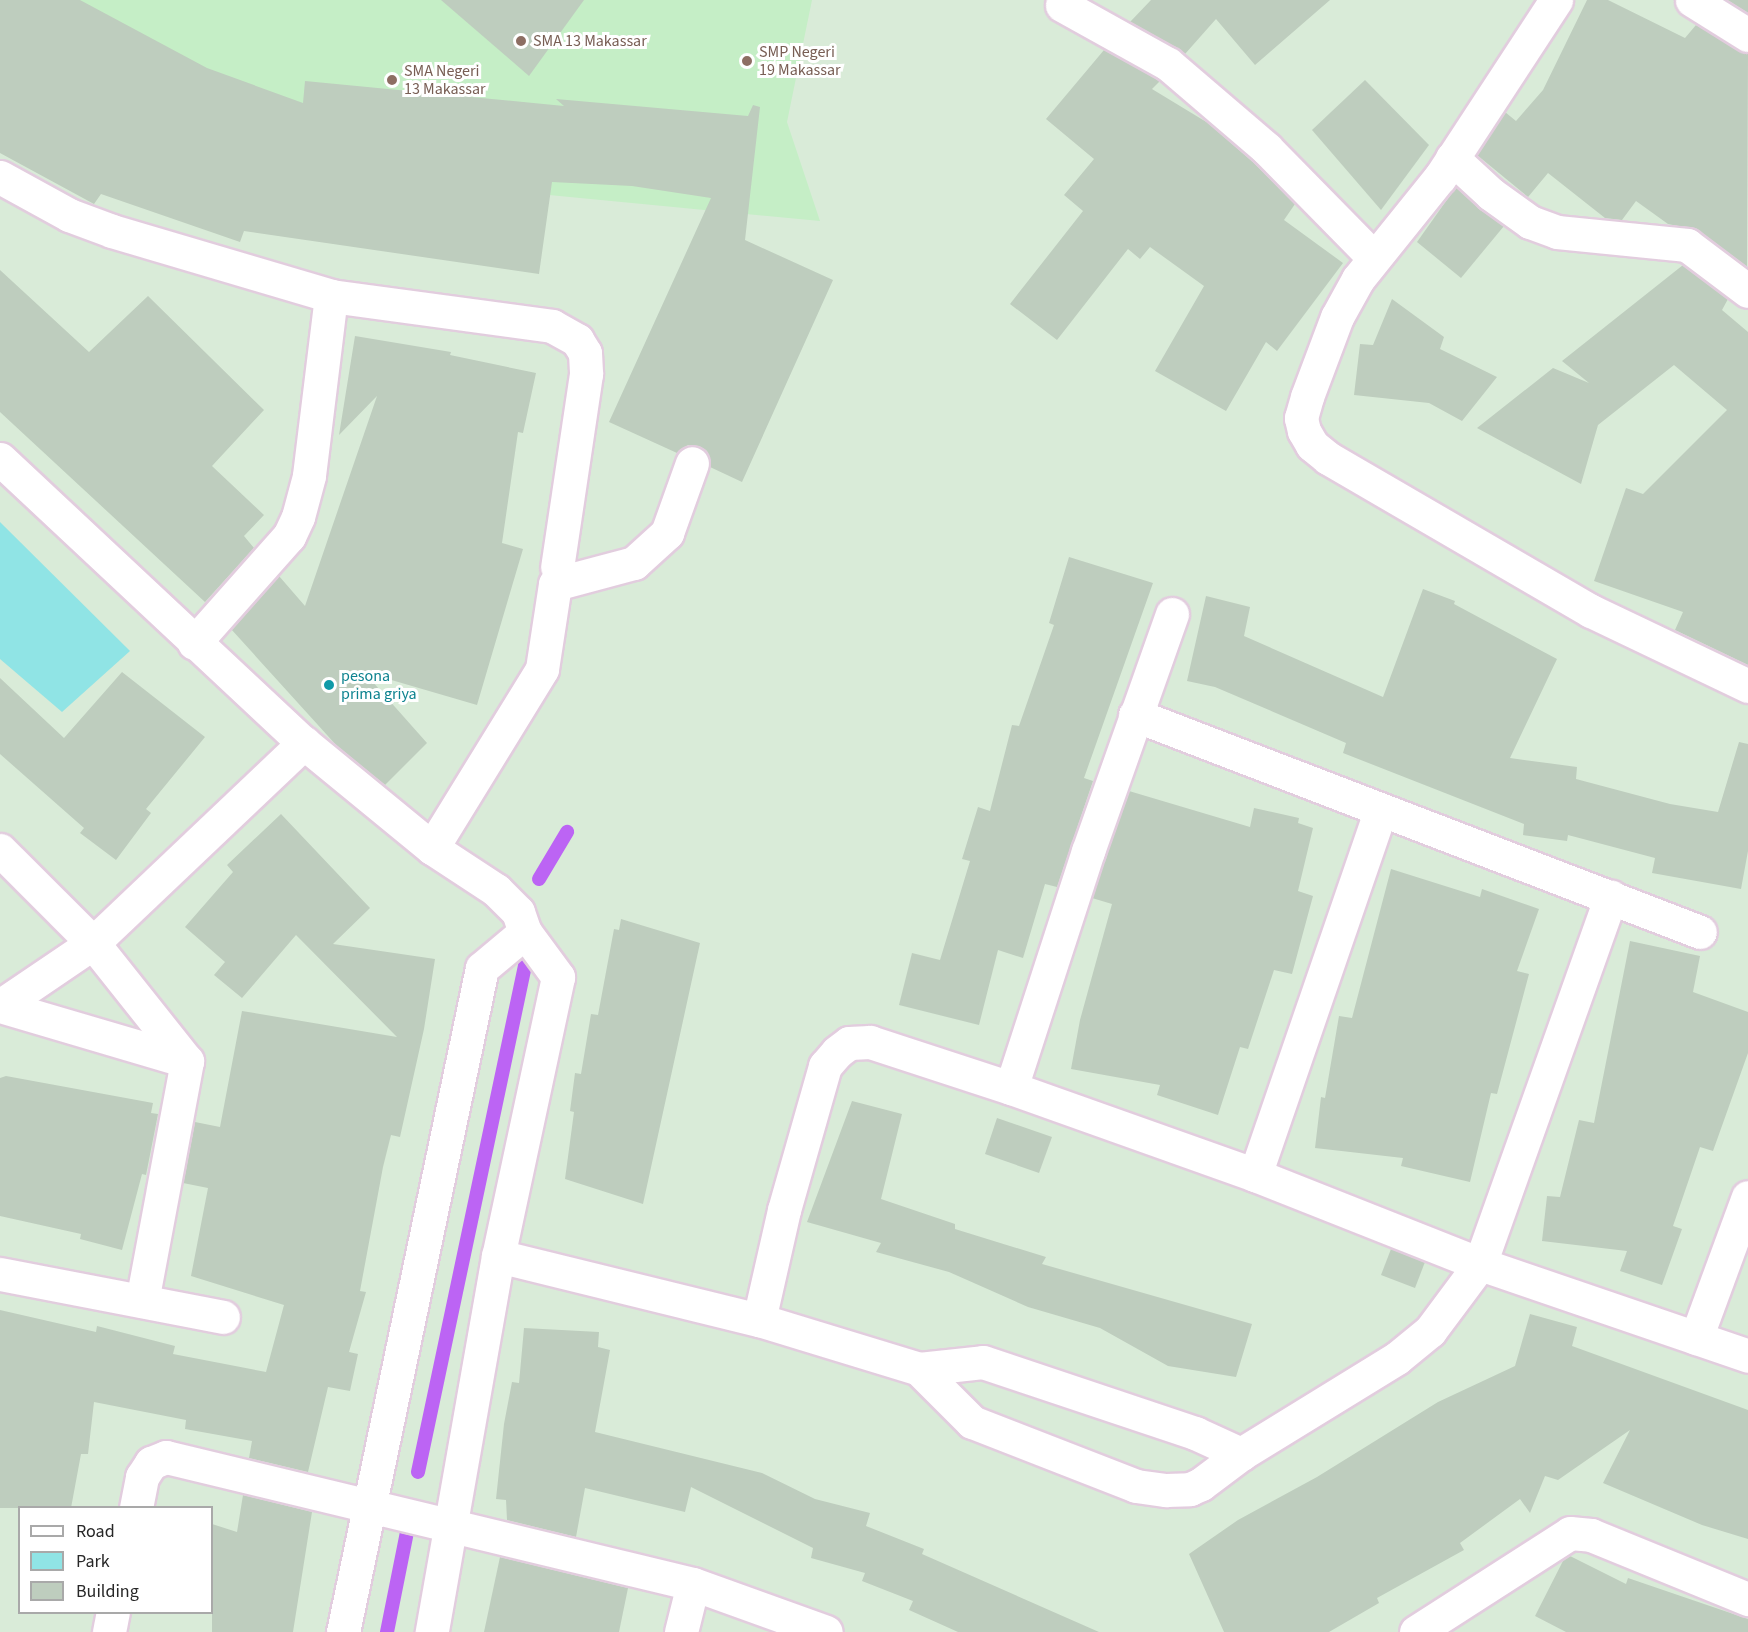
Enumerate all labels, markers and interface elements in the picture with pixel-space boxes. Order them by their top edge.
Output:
place label: SMA 13 Makassar [533,31,647,51]
marker: SMA 13 Makassar [514,34,528,48]
place label: SMP Negeri 19 Makassar [759,42,841,80]
marker: SMP Negeri 19 Makassar [740,54,754,68]
place label: SMA Negeri 13 Makassar [404,61,486,99]
marker: SMA Negeri 13 Makassar [385,73,399,87]
place label: pesona prima griya [341,666,417,704]
marker: pesona prima griya [322,678,336,692]
legend [18,1506,213,1614]
text: Road [76,1519,115,1544]
text: Park [76,1549,110,1574]
text: Building [76,1579,139,1604]

